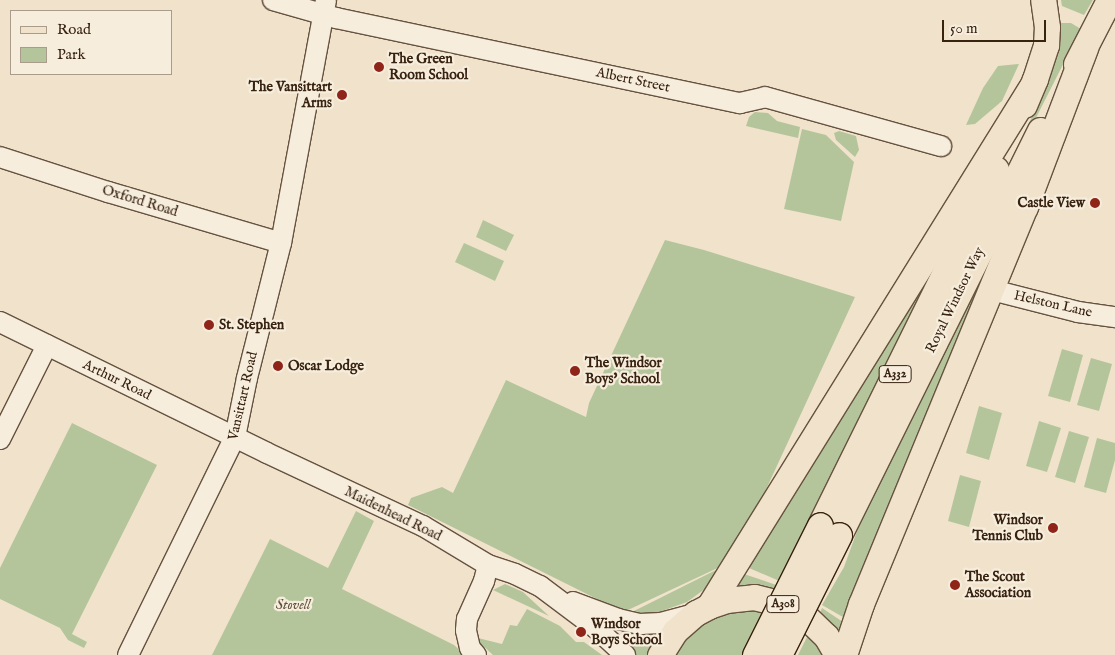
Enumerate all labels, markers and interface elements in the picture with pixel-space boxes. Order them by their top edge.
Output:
legend [10,10,172,75]
scale bar [945,10,1049,42]
text: 50 m [950,19,978,38]
text: Road [57,20,91,39]
text: Park [57,45,86,64]
place label: The Green Room School [389,51,468,84]
marker: The Green Room School [373,61,385,73]
street label: Albert Street [595,64,671,96]
place label: The Vansittart Arms [249,79,332,111]
marker: The Vansittart Arms [336,89,348,101]
street label: Oxford Road [100,182,180,220]
place label: Castle View [1018,195,1085,211]
marker: Castle View [1089,197,1101,209]
street label: Royal Windsor Way [922,244,988,356]
street label: Helston Lane [1012,287,1094,321]
place label: St. Stephen [219,317,284,333]
marker: St. Stephen [203,319,215,331]
street label: Vansittart Road [225,350,261,442]
place label: The Windsor Boys' School [585,355,662,388]
street label: Arthur Road [80,356,154,404]
place label: Oscar Lodge [288,358,364,374]
marker: Oscar Lodge [272,360,284,372]
road number: A332 [878,364,912,384]
marker: The Windsor Boys' School [569,365,581,377]
street label: Maidenhead Road [342,483,444,545]
place label: Windsor Tennis Club [972,512,1043,544]
marker: Windsor Tennis Club [1047,522,1059,534]
place label: The Scout Association [965,569,1031,602]
marker: The Scout Association [949,579,961,591]
road number: A308 [766,594,800,614]
park label: Stovell [276,597,310,613]
place label: Windsor Boys School [591,616,662,648]
marker: Windsor Boys School [575,626,587,638]

